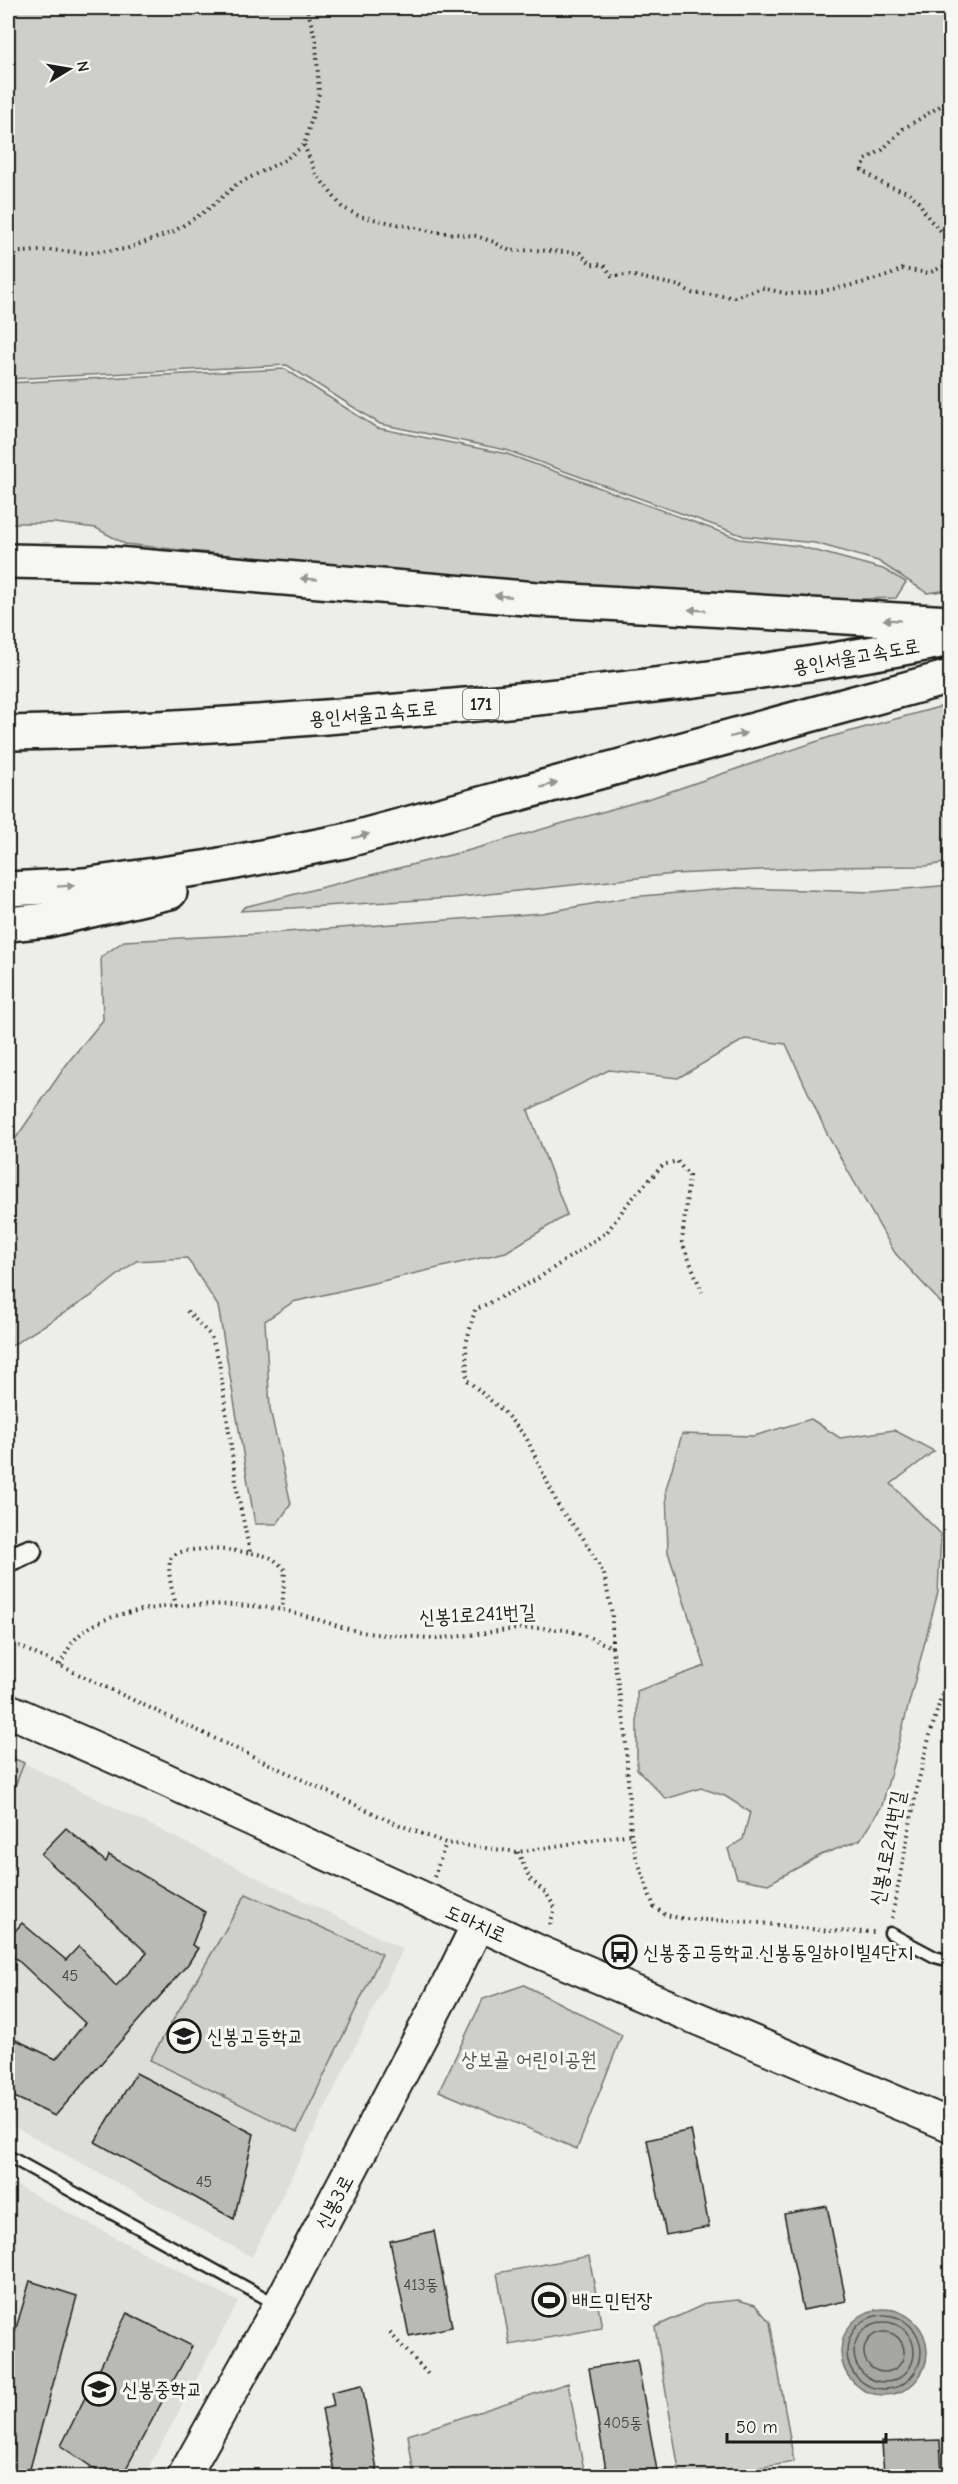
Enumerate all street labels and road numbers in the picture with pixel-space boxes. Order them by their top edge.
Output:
street label: 용인서울고속도로 [791,634,921,679]
road number: 171 [463,689,499,719]
street label: 용인서울고속도로 [308,696,438,731]
street label: 신봉1로241번길 [418,1600,536,1629]
street label: 신봉1로241번길 [865,1789,910,1907]
street label: 도마치로 [442,1900,510,1947]
street label: 신봉3로 [311,2171,358,2233]

